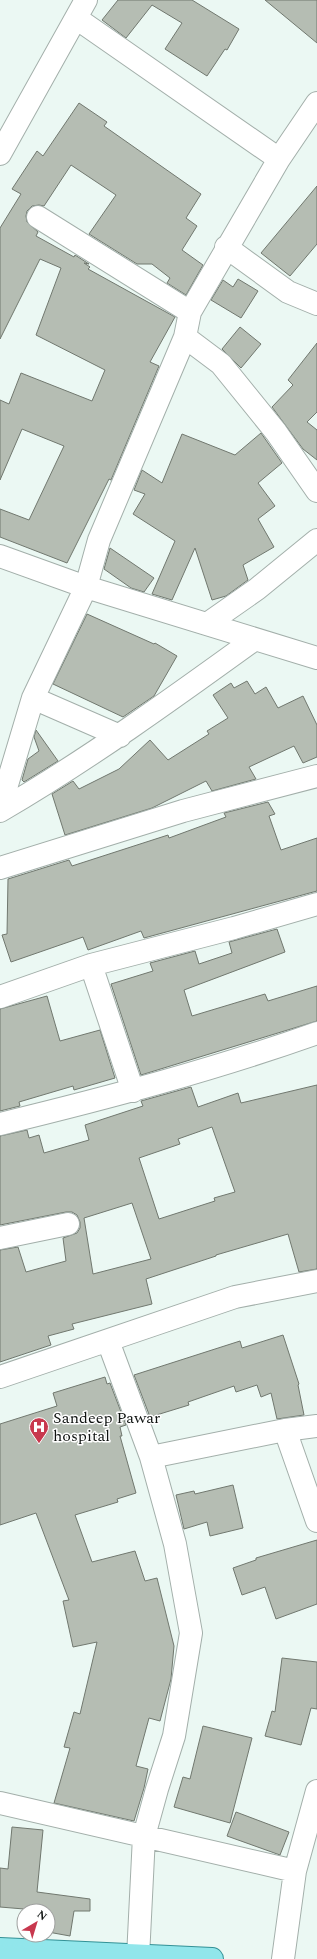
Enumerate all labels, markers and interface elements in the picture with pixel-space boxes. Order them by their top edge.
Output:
place label: Sandeep Pawar hospital [53,1406,160,1448]
hospital icon: Sandeep Pawar hospital [28,1416,50,1444]
north arrow [16,1903,56,1943]
text: N [33,1906,51,1925]

